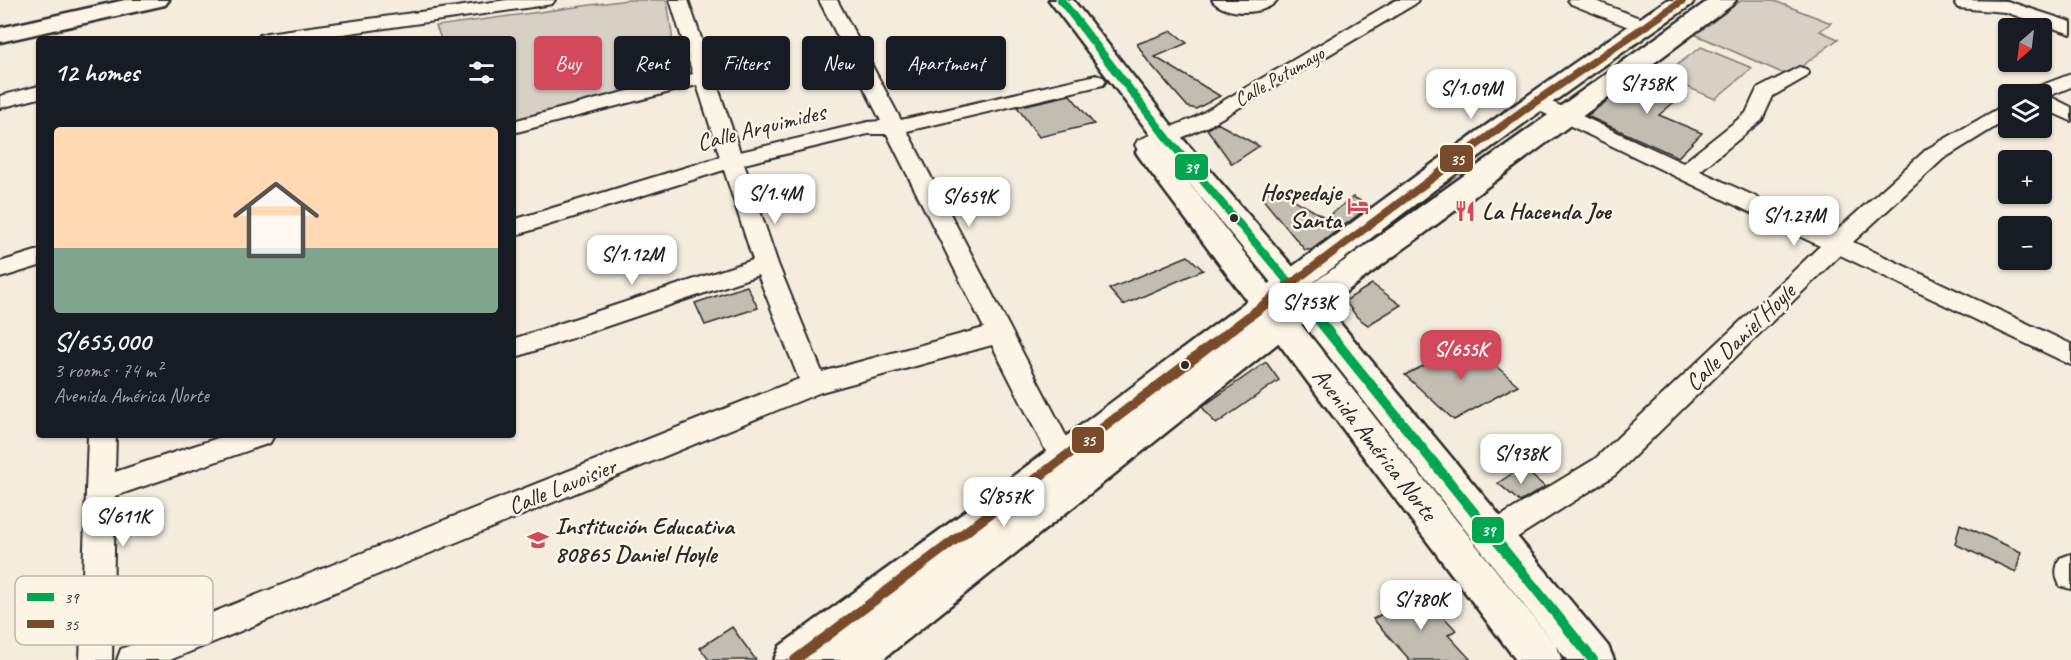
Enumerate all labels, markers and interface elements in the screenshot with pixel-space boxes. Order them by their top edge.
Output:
north arrow [1998,18,2052,72]
map controls [1998,18,2052,270]
chip: Buy [534,36,602,90]
chip: Rent [614,36,690,90]
chip: Filters [702,36,790,90]
chip: New [802,36,874,90]
chip: Apartment [886,36,1006,90]
street label: Calle Putumayo [1230,40,1329,112]
text: 12 homes [54,56,139,89]
icon: filters [465,56,498,89]
pin: S/758K [1598,64,1696,115]
pin: S/1.09M [1416,69,1526,120]
text: S/758K [1620,71,1674,96]
text: S/1.09M [1440,76,1502,101]
button: layers [1998,84,2052,138]
street label: Calle Arquimides [694,96,831,157]
line badge: 35 [1439,144,1474,173]
text: 35 [1450,150,1466,170]
button: + [1998,150,2052,204]
line badge: 39 [1174,153,1209,181]
text: 39 [1184,158,1200,178]
icon: home [222,166,330,274]
pin: S/1.4M [726,174,824,225]
pin: S/659K [920,177,1018,228]
place label: Hospedaje Santa [1260,177,1343,235]
text: S/1.4M [748,181,802,206]
text: S/659K [942,184,996,209]
hotel icon: Hospedaje Santa [1346,194,1370,218]
place label: La Hacenda Joe [1482,196,1613,226]
pin: S/1.27M [1739,196,1849,247]
restaurant icon: La Hacenda Joe [1453,199,1477,223]
text: S/1.27M [1763,203,1825,228]
unlabelled marker [1228,212,1240,224]
button: − [1998,216,2052,270]
pin: S/1.12M [577,235,687,286]
text: S/1.12M [601,242,663,267]
street label: Calle Daniel Hoyle [1678,275,1803,397]
pin: S/753K [1260,283,1358,334]
text: S/753K [1282,290,1336,315]
text: S/655,000 [54,325,151,358]
pin: S/655K [1412,330,1510,381]
text: S/655K [1434,337,1488,362]
text: 3 rooms · 74 m² [54,358,162,383]
unlabelled marker [1179,359,1191,371]
street label: Avenida América Norte [1306,362,1445,528]
text: Avenida América Norte [54,383,209,408]
line badge: 35 [1071,426,1105,454]
text: 35 [1081,431,1097,451]
pin: S/938K [1472,434,1570,485]
text: S/938K [1494,441,1548,466]
street label: Calle Lavoisier [504,450,622,521]
pin: S/857K [955,477,1053,528]
text: S/857K [977,484,1031,509]
pin: S/611K [74,497,172,548]
text: S/611K [96,504,150,529]
place label: Institución Educativa 80865 Daniel Hoyle [555,511,736,569]
line badge: 39 [1471,516,1505,544]
text: 39 [1481,521,1497,541]
school or university icon: Institución Educativa 80865 Daniel Hoyle [526,528,550,552]
legend [15,576,213,645]
pin: S/780K [1372,580,1470,631]
text: S/780K [1394,587,1448,612]
text: 39 [64,588,80,608]
text: 35 [64,615,79,635]

